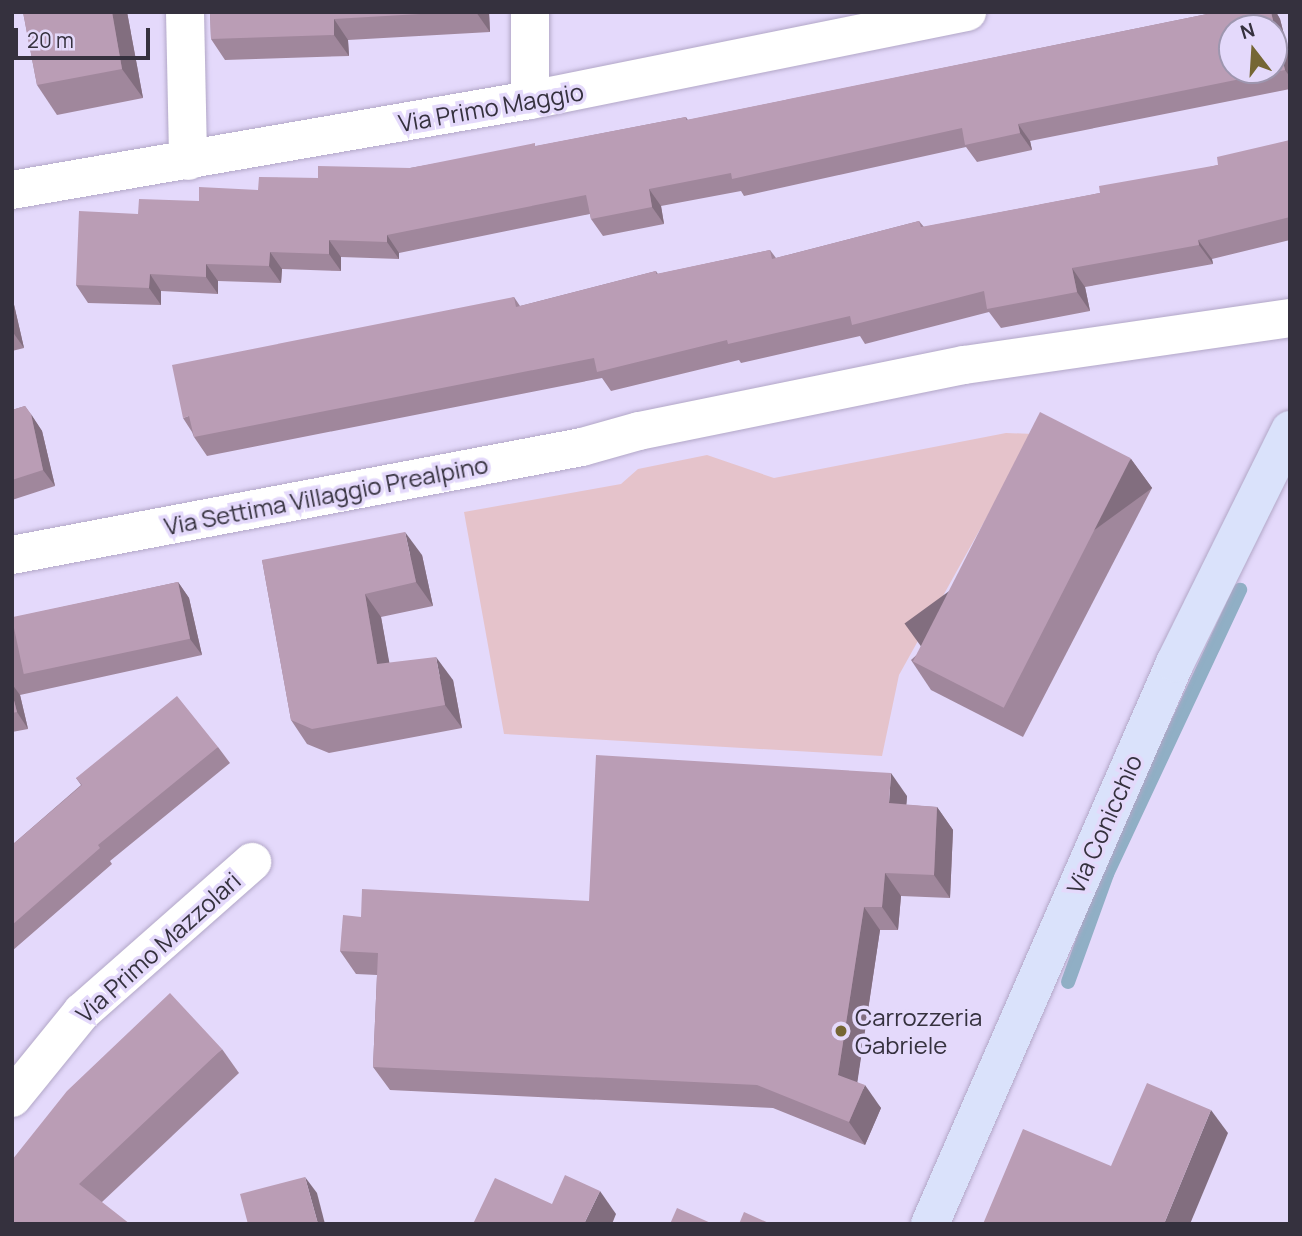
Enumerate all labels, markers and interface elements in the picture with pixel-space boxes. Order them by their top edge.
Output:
scale bar [18,14,154,58]
north arrow [1218,14,1288,84]
text: N [1237,16,1258,45]
text: 20 m [27,26,74,54]
street label: Via Primo Maggio [396,77,586,137]
street label: Via Settima Villaggio Prealpino [162,449,490,541]
street label: Via Conicchio [1060,750,1148,898]
street label: Via Primo Mazzolari [70,866,246,1028]
place label: Carrozzeria Gabriele [855,1003,982,1059]
marker: Carrozzeria Gabriele [833,1023,849,1039]

